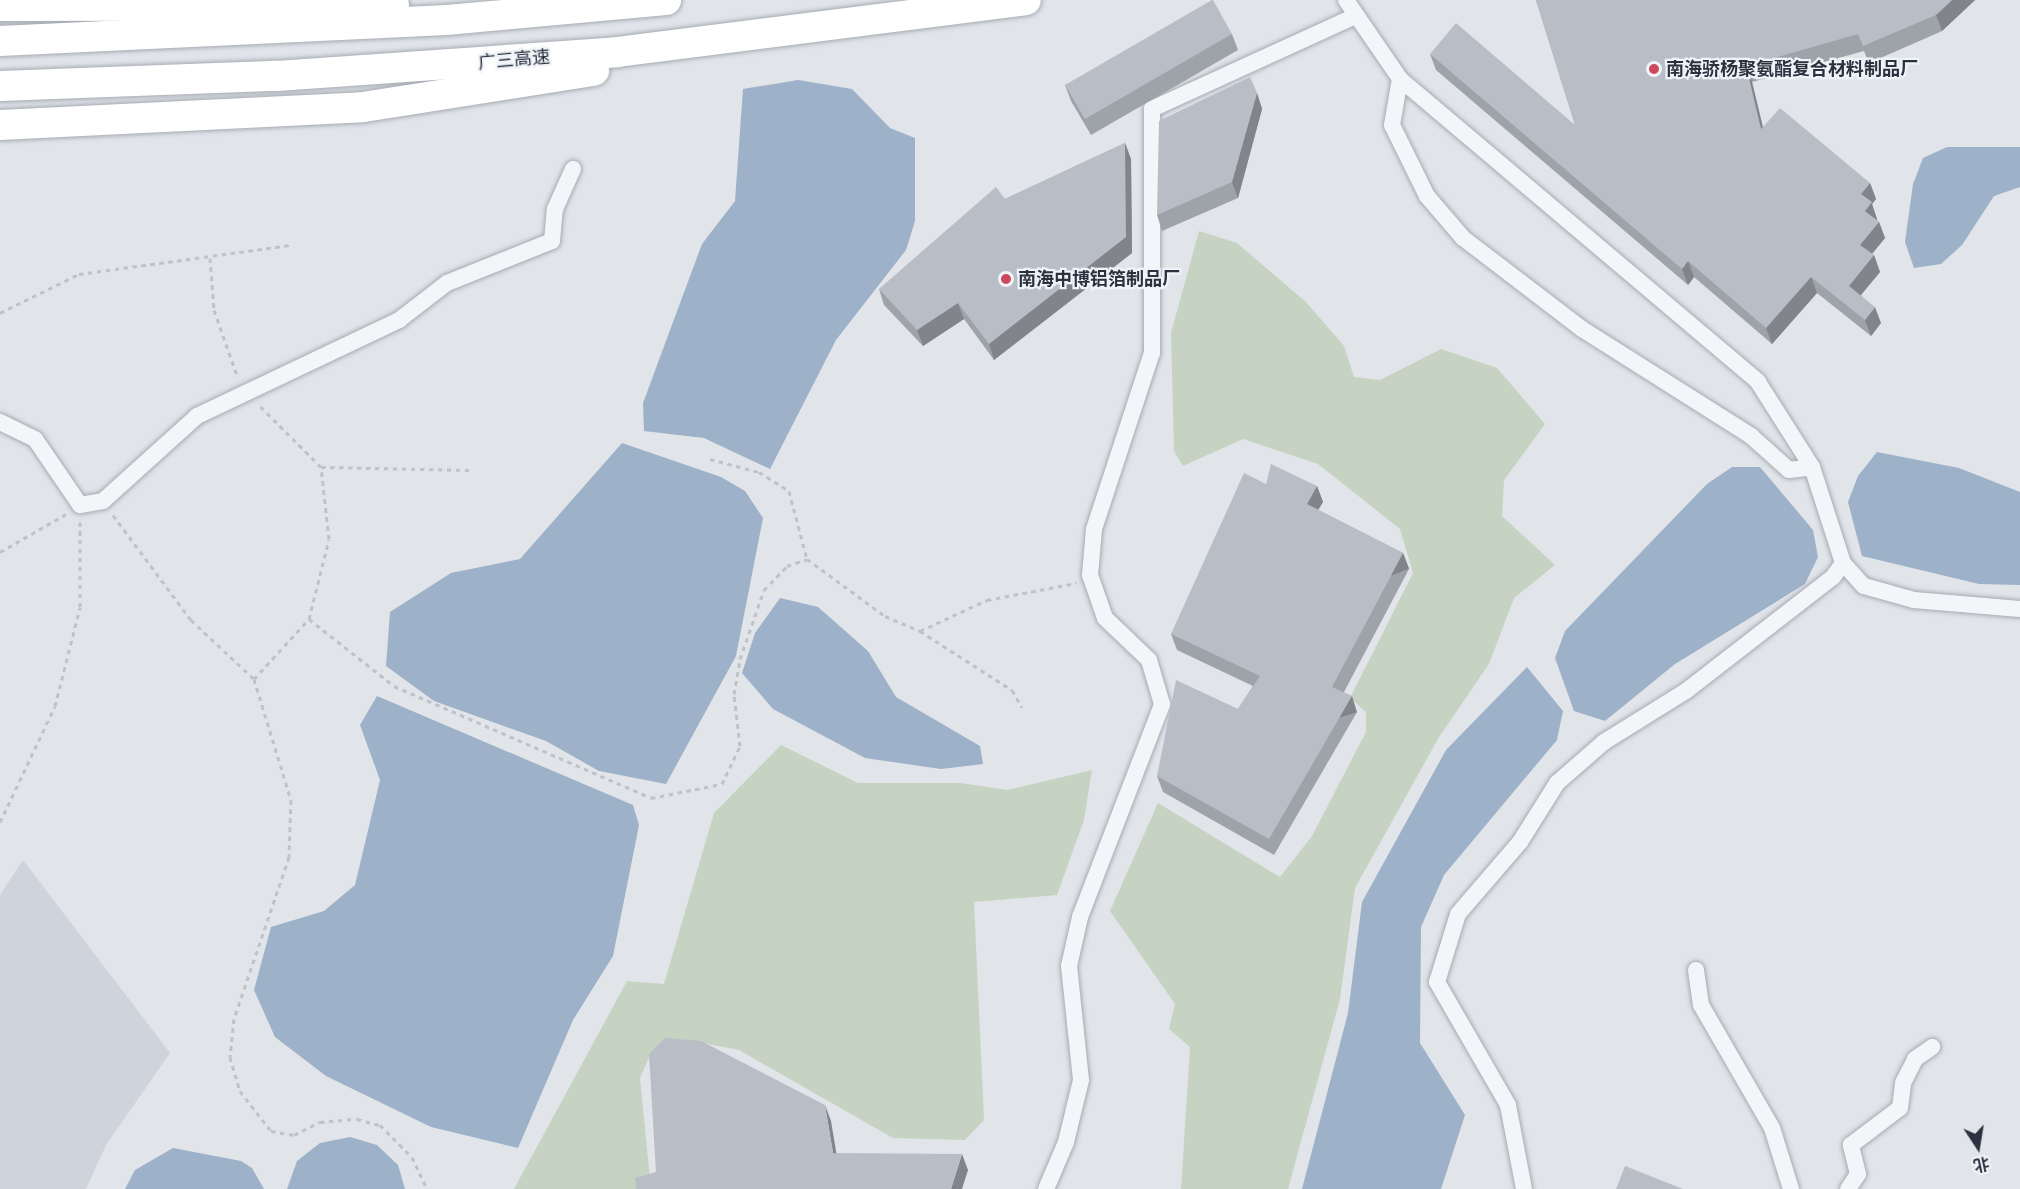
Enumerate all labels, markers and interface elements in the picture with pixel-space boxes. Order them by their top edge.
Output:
street label: 广三高速 [477,46,551,74]
place label: 南海骄杨聚氨酯复合材料制品厂 [1666,58,1918,80]
marker: 南海骄杨聚氨酯复合材料制品厂 [1647,62,1661,76]
place label: 南海中博铝箔制品厂 [1018,268,1180,290]
marker: 南海中博铝箔制品厂 [999,272,1013,286]
north arrow [1948,1117,2008,1177]
text: 北 [1972,1153,1992,1176]

